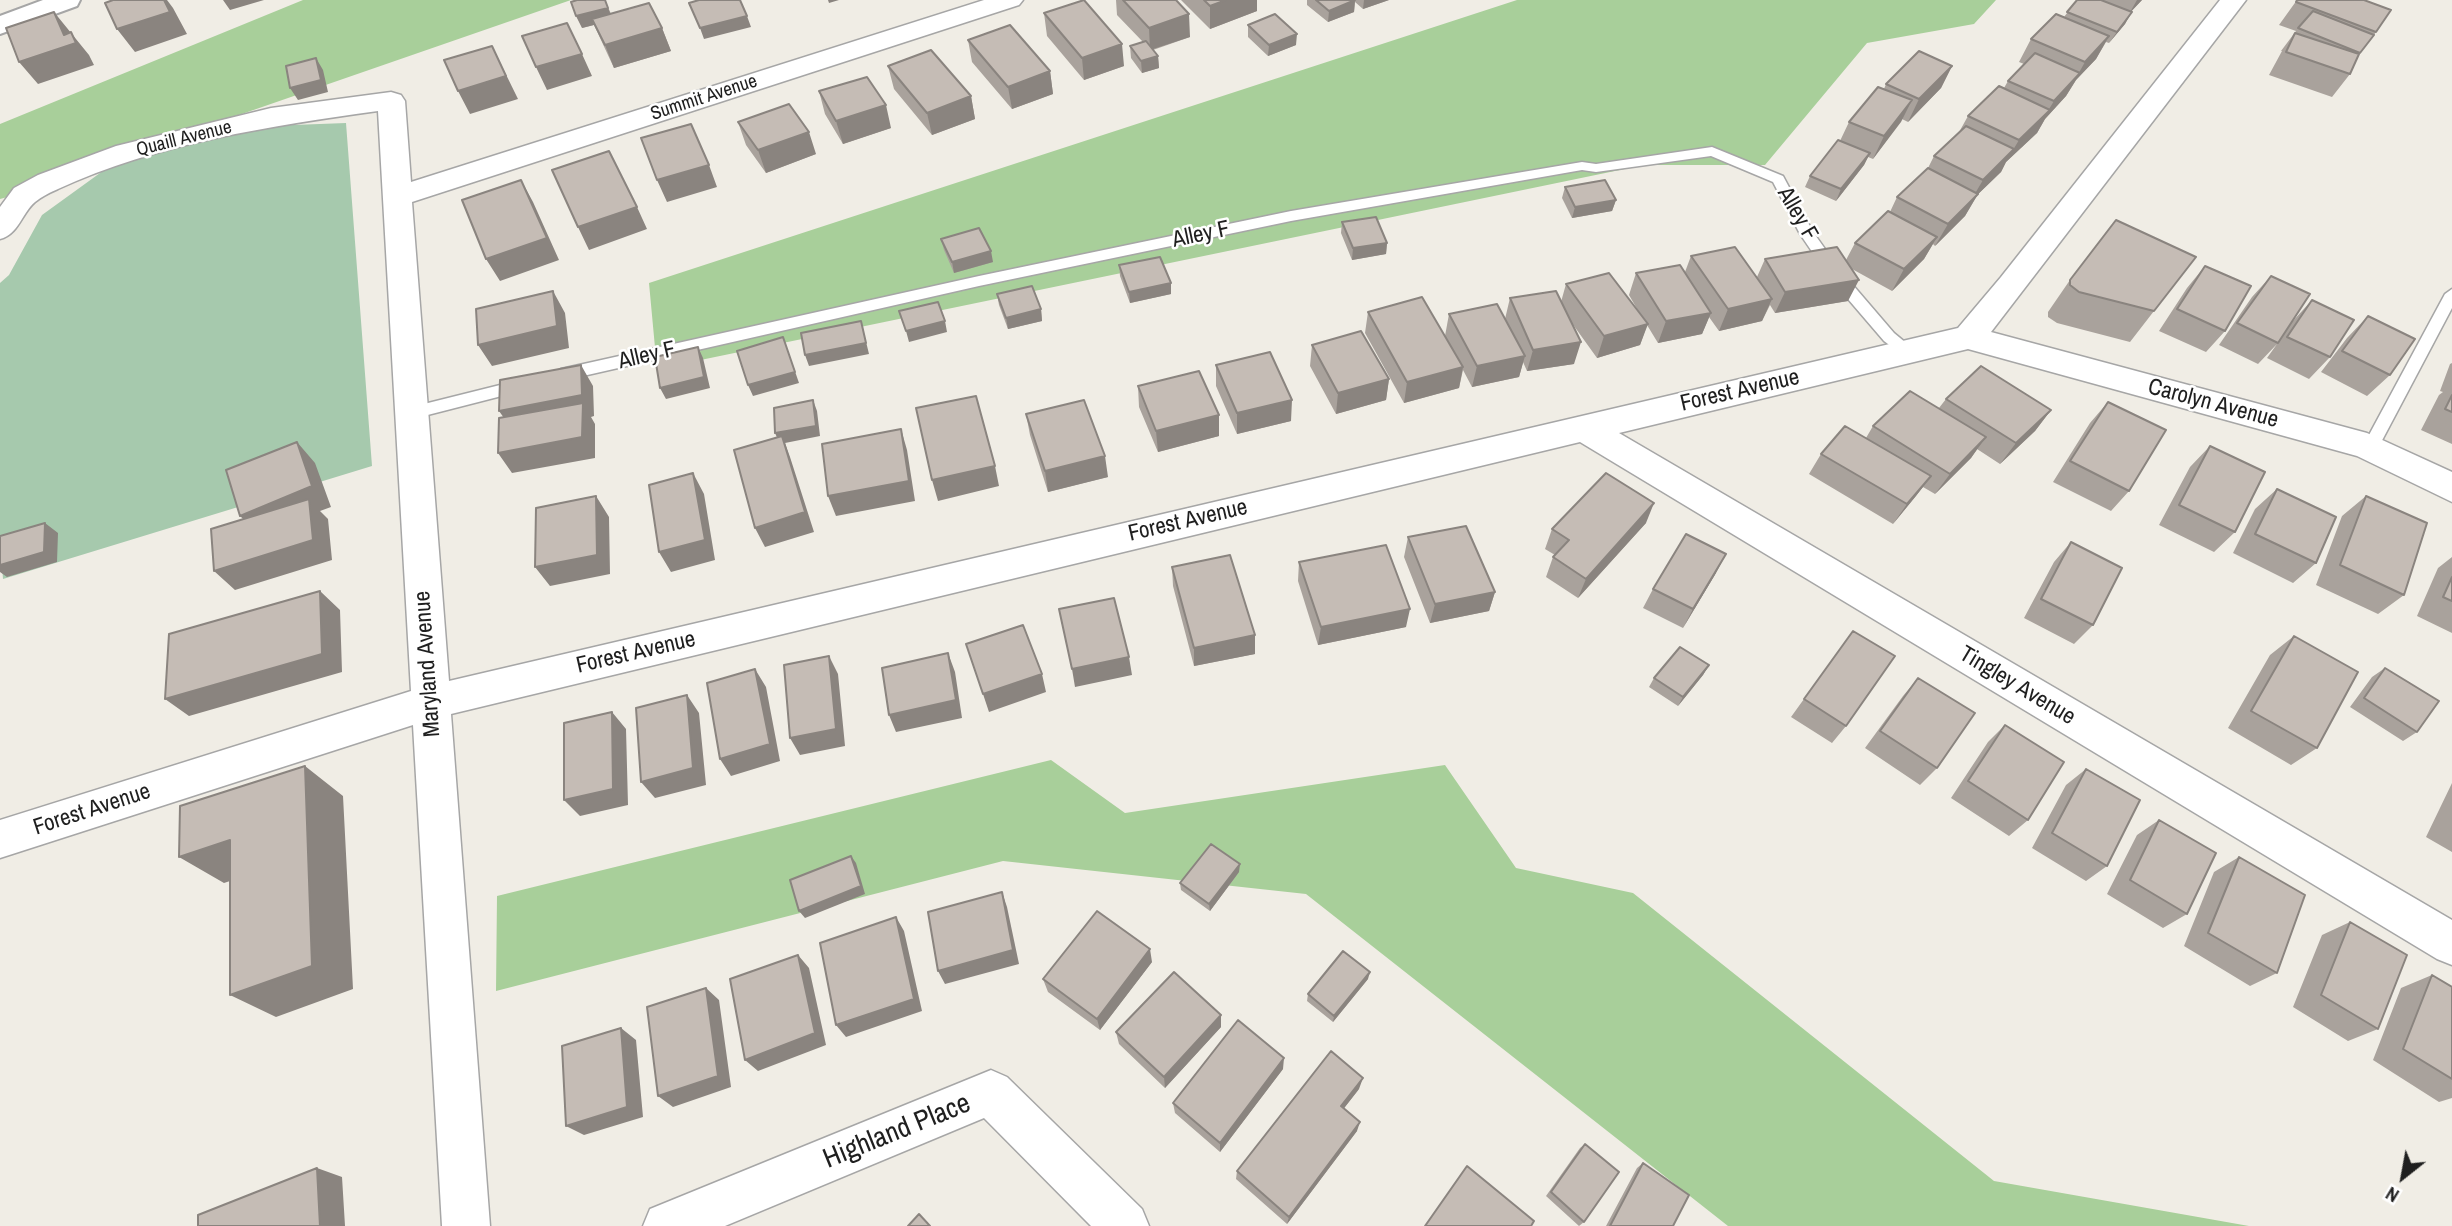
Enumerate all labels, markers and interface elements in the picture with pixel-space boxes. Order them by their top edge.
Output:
street label: Summit Avenue [648,70,760,126]
street label: Quaill Avenue [134,116,234,162]
street label: Alley F [1771,182,1823,246]
street label: Alley F [1170,216,1232,254]
street label: Alley F [616,336,678,376]
street label: Forest Avenue [1678,364,1802,418]
street label: Carolyn Avenue [2145,373,2281,435]
street label: Forest Avenue [1126,494,1250,548]
street label: Maryland Avenue [409,590,447,738]
street label: Forest Avenue [574,626,698,680]
street label: Tingley Avenue [1954,641,2080,731]
street label: Forest Avenue [30,778,154,842]
street label: Highland Place [819,1087,975,1177]
north arrow [2368,1142,2438,1212]
text: N [2381,1181,2404,1209]

